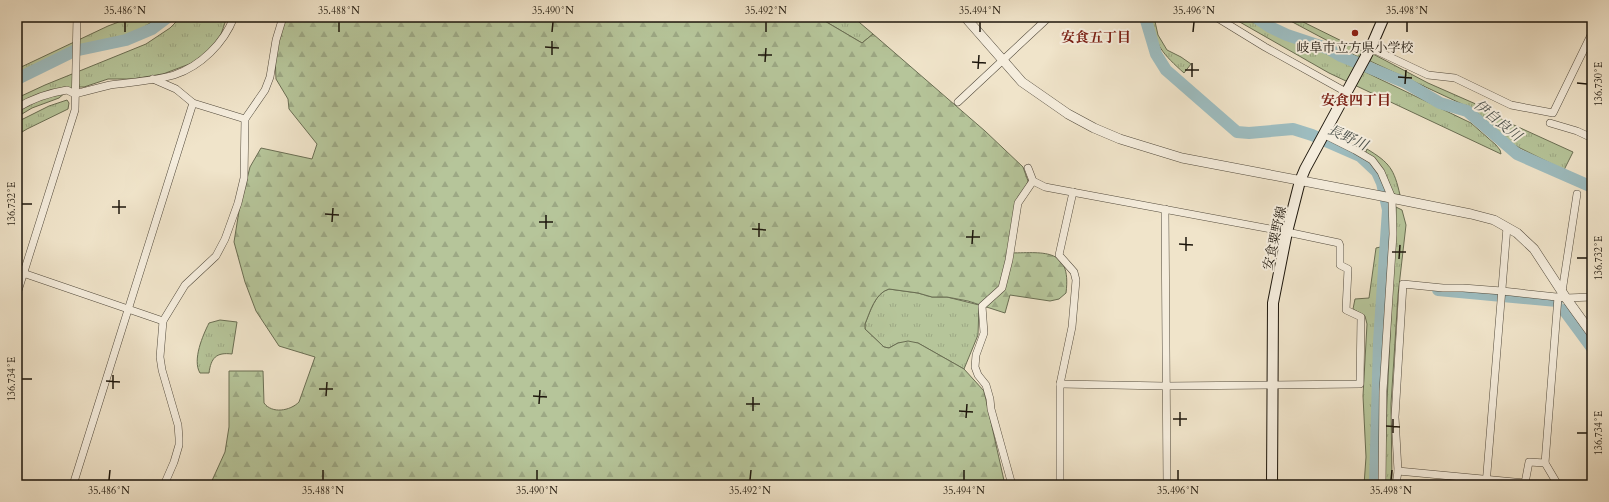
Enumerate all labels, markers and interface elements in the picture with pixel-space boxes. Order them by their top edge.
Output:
text: 35.486°N [104,4,146,18]
text: 35.488°N [318,4,360,18]
text: 35.490°N [532,4,574,18]
text: 35.492°N [745,4,787,18]
text: 35.494°N [959,4,1001,18]
text: 35.496°N [1173,4,1215,18]
text: 35.498°N [1386,4,1428,18]
district label: 安食五丁目 [1061,28,1131,47]
marker: 岐阜市立方県小学校 [1350,28,1360,38]
place label: 岐阜市立方県小学校 [1296,39,1414,57]
text: 136.730°E [1592,62,1606,106]
district label: 安食四丁目 [1321,91,1391,110]
water label: 伊自良川 [1470,95,1527,147]
water label: 長野川 [1325,120,1373,156]
text: 136.732°E [5,182,19,226]
street label: 安食粟野線 [1259,205,1291,272]
text: 136.732°E [1592,236,1606,280]
text: 136.734°E [5,357,19,401]
text: 136.734°E [1592,411,1606,455]
text: 35.486°N [88,484,130,498]
text: 35.488°N [302,484,344,498]
text: 35.490°N [516,484,558,498]
text: 35.492°N [729,484,771,498]
text: 35.494°N [943,484,985,498]
text: 35.496°N [1157,484,1199,498]
text: 35.498°N [1370,484,1412,498]

